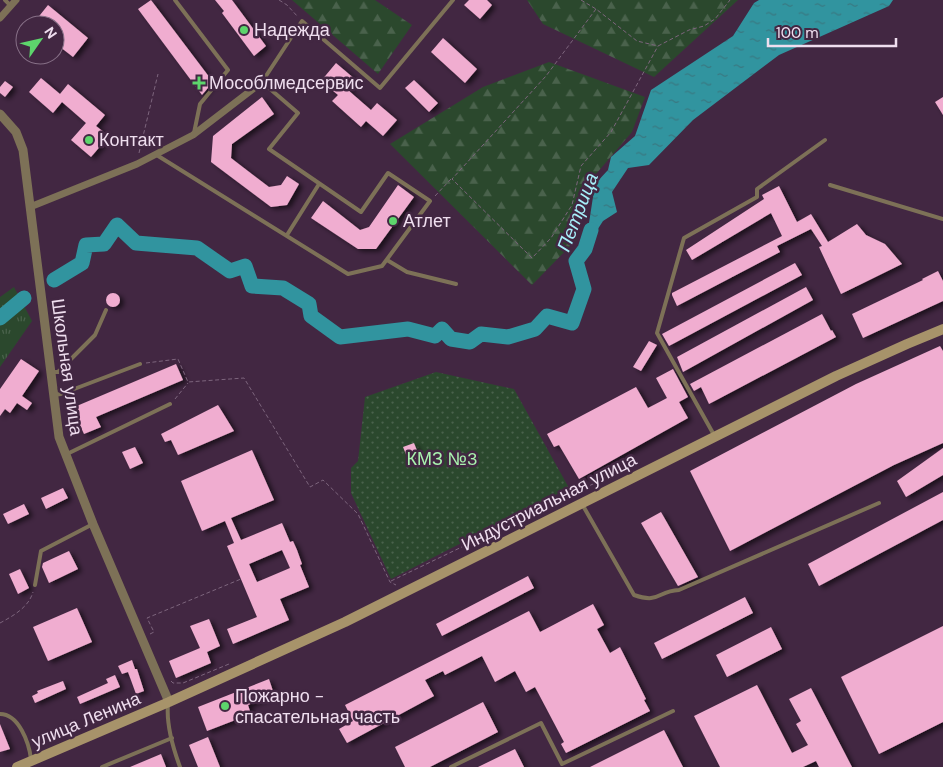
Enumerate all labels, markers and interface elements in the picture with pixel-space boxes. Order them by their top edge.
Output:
north arrow [15,15,65,65]
scale bar [768,15,896,47]
place label: Надежда [254,18,331,42]
text: N [40,23,61,42]
text: 100 m [776,23,819,43]
marker: Надежда [238,24,250,36]
place label: Мособлмедсервис [209,71,364,95]
marker: Мособлмедсервис [193,77,205,89]
place label: Контакт [99,128,164,152]
marker: Контакт [83,134,95,146]
water label: Петрица [551,169,604,255]
place label: Атлет [403,209,451,233]
marker: Атлет [387,215,399,227]
street label: Школьная улица [46,297,89,438]
park label: КМЗ №3 [406,447,478,471]
street label: Индустриальная улица [457,447,641,557]
place label: Пожарно - спасательная часть [235,684,400,729]
street label: улица Ленина [28,686,145,754]
marker: Пожарно - спасательная часть [219,700,231,712]

